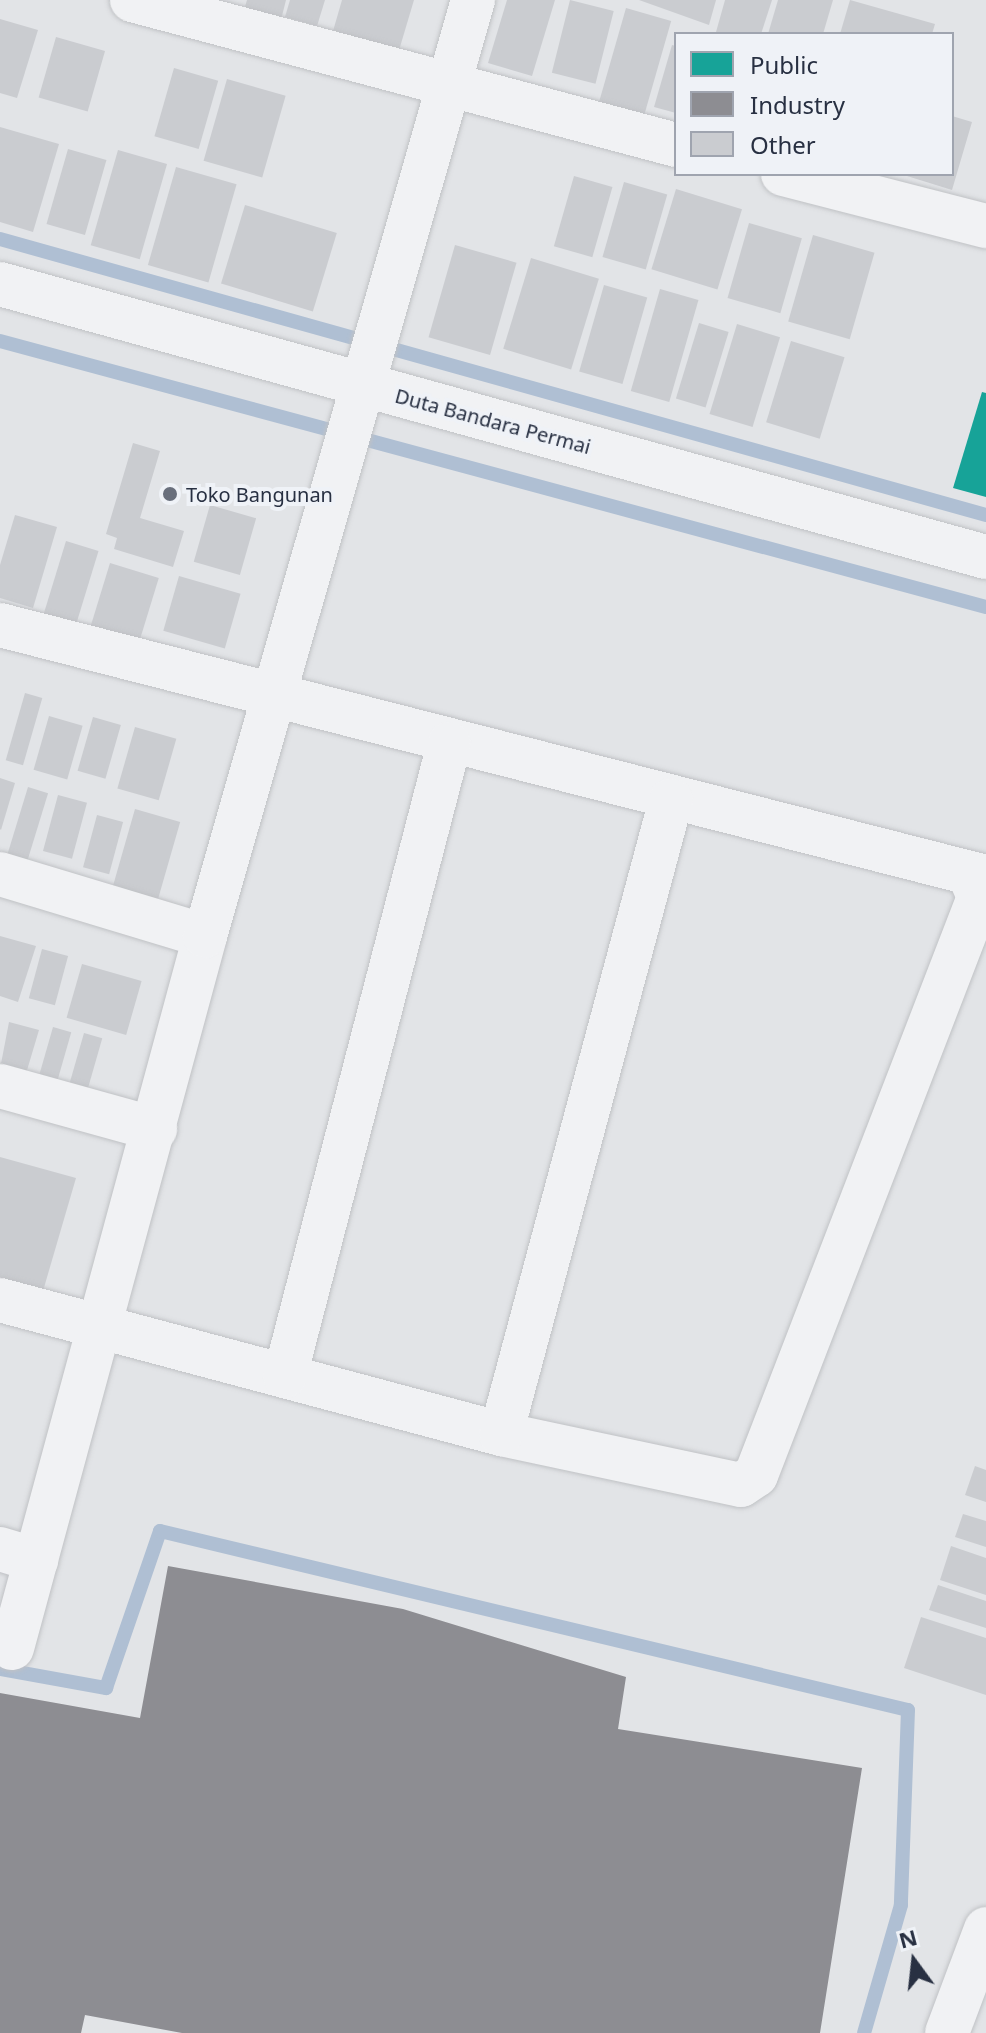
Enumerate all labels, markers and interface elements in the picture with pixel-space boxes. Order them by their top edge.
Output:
legend [674,32,954,176]
text: Public [750,48,818,81]
text: Industry [750,88,845,121]
text: Other [750,128,816,161]
street label: Duta Bandara Permai [392,383,594,459]
place label: Toko Bangunan [186,482,333,506]
marker: Toko Bangunan [161,485,179,503]
north arrow [874,1921,954,2001]
text: N [895,1921,920,1955]

